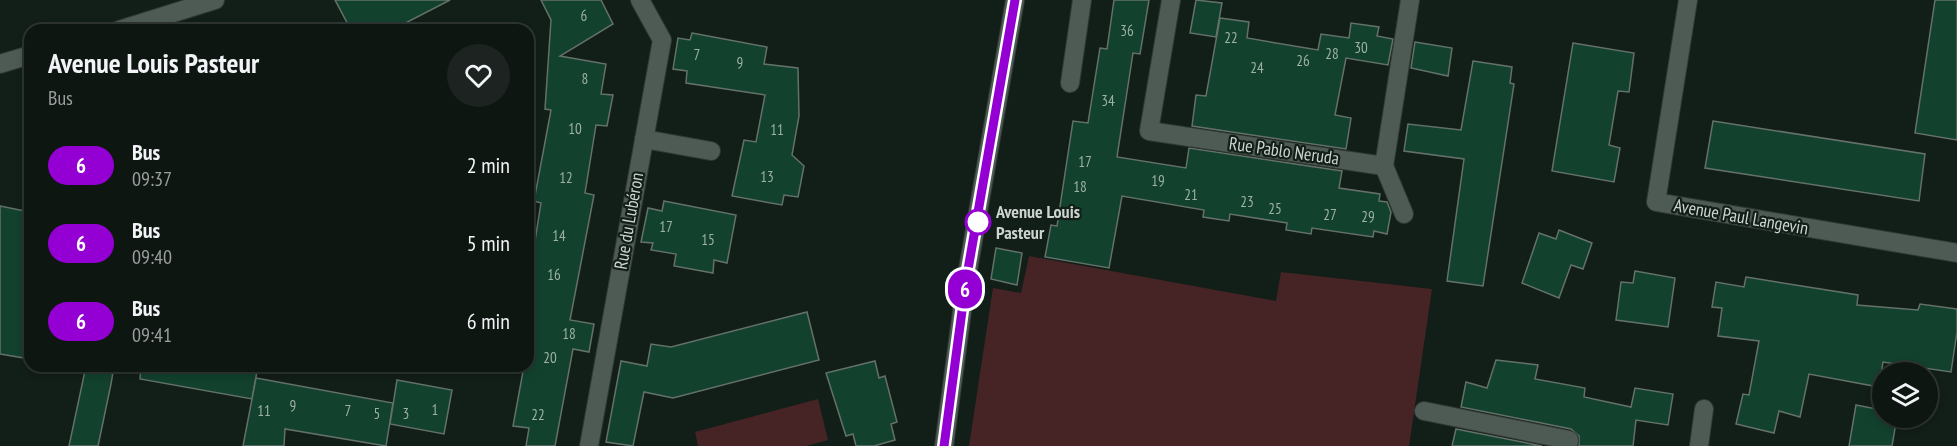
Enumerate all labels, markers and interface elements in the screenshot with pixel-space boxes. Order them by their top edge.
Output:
house number: 6 [581,6,588,25]
house number: 36 [1120,21,1134,40]
house number: 22 [1224,28,1238,47]
house number: 30 [1354,38,1368,57]
text: Avenue Louis Pasteur [48,44,259,81]
button: heart [447,44,510,107]
house number: 28 [1325,44,1339,63]
house number: 7 [694,45,700,64]
house number: 26 [1296,51,1310,70]
house number: 9 [737,53,743,72]
house number: 24 [1250,58,1264,77]
house number: 8 [582,69,588,88]
text: Bus [48,85,73,111]
house number: 34 [1101,91,1115,110]
house number: 10 [568,119,582,138]
house number: 11 [770,120,784,139]
street label: Rue Pablo Neruda [1228,131,1341,170]
text: Bus [132,138,160,166]
text: 2 min [467,151,510,179]
text: 6 [76,152,86,179]
house number: 17 [1078,152,1092,171]
text: 09:37 [132,166,172,192]
house number: 13 [760,167,774,186]
house number: 12 [559,168,573,187]
street label: Rue du Lubéron [609,171,648,271]
house number: 19 [1151,171,1165,190]
house number: 18 [1073,177,1087,196]
house number: 21 [1184,185,1198,204]
house number: 23 [1240,192,1254,211]
street label: Avenue Paul Langevin [1672,193,1810,240]
house number: 25 [1268,199,1282,218]
place label: Avenue Louis Pasteur [995,200,1080,244]
house number: 27 [1323,205,1337,224]
house number: 29 [1361,207,1375,226]
marker: Avenue Louis Pasteur [965,209,991,235]
text: Bus [132,216,160,244]
house number: 17 [659,217,673,236]
house number: 14 [552,226,566,245]
text: 5 min [467,229,510,257]
text: 6 [76,230,86,257]
house number: 15 [701,230,715,249]
text: 09:40 [132,244,172,270]
house number: 16 [547,265,561,284]
line badge: 6 [946,270,984,308]
text: 6 [960,276,970,303]
text: Bus [132,294,160,322]
text: 6 min [467,307,510,335]
text: 6 [76,308,86,335]
text: 09:41 [132,322,172,348]
house number: 18 [562,324,576,343]
house number: 20 [543,348,557,367]
map controls [1872,362,1938,428]
button: layers [1872,362,1938,428]
house number: 9 [290,396,296,415]
house number: 1 [432,400,438,419]
house number: 11 [257,401,271,420]
house number: 7 [345,401,351,420]
house number: 5 [374,404,380,423]
house number: 3 [403,404,409,423]
house number: 22 [531,405,545,424]

